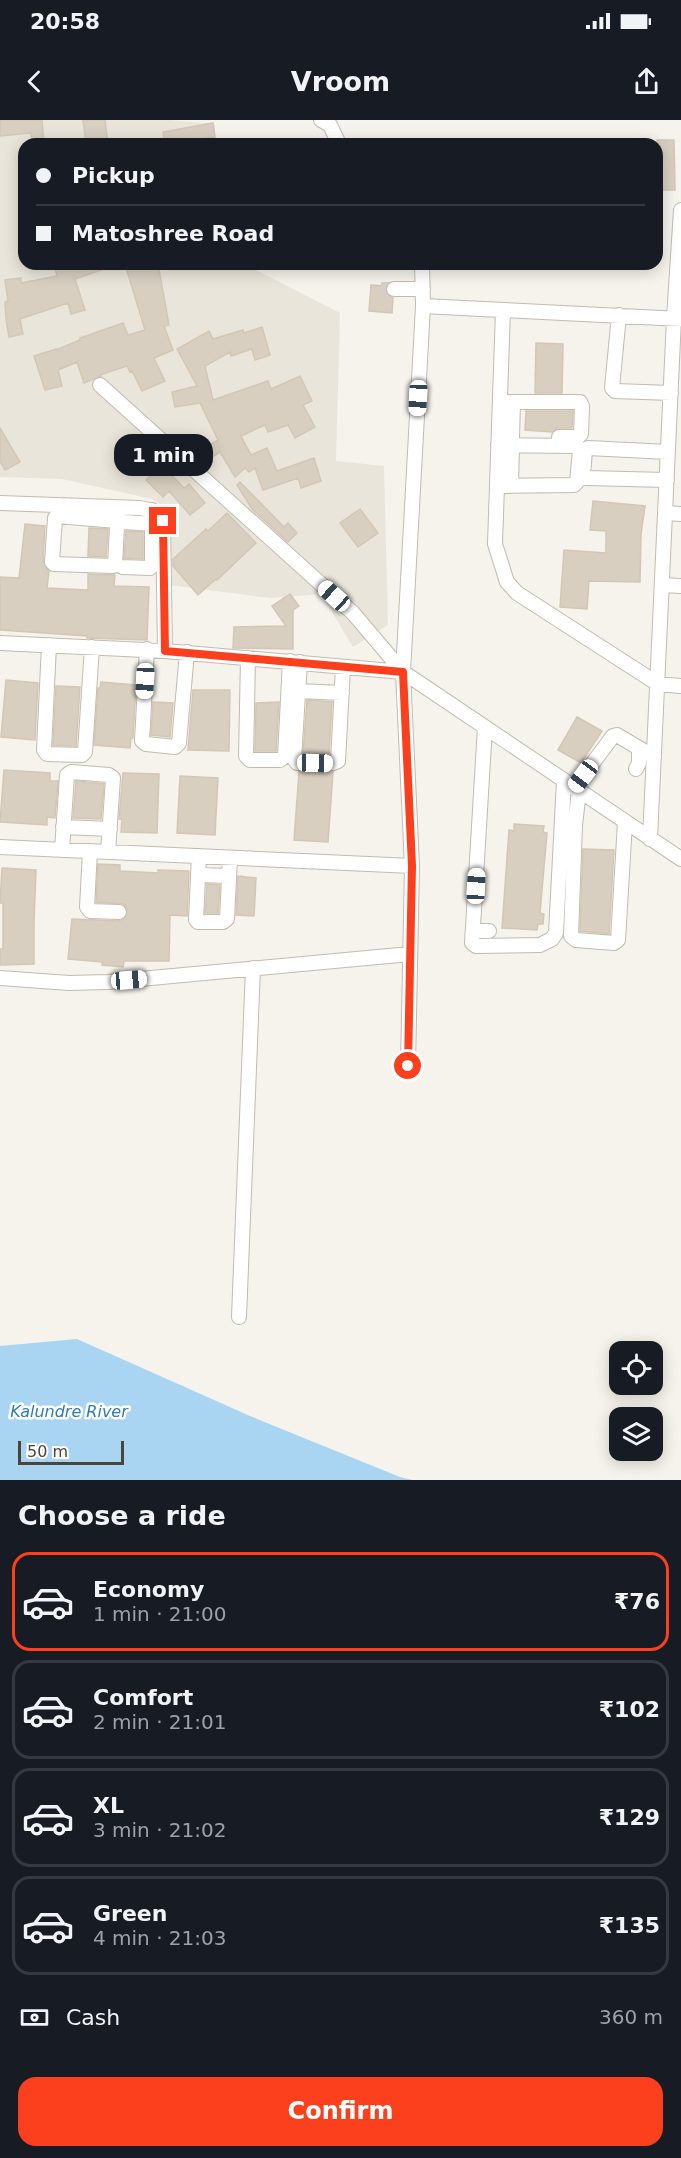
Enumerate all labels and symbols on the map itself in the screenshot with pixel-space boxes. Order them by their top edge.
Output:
car [408,380,428,416]
callout: 1 min [114,434,213,476]
route end [149,507,176,534]
car [315,577,353,615]
car [135,663,155,699]
car [297,754,333,772]
car [565,756,601,796]
car [466,868,486,904]
car [110,969,148,991]
route start [394,1052,421,1079]
water label: Kalundre River [10,1402,129,1421]
scale bar [18,1438,124,1466]

